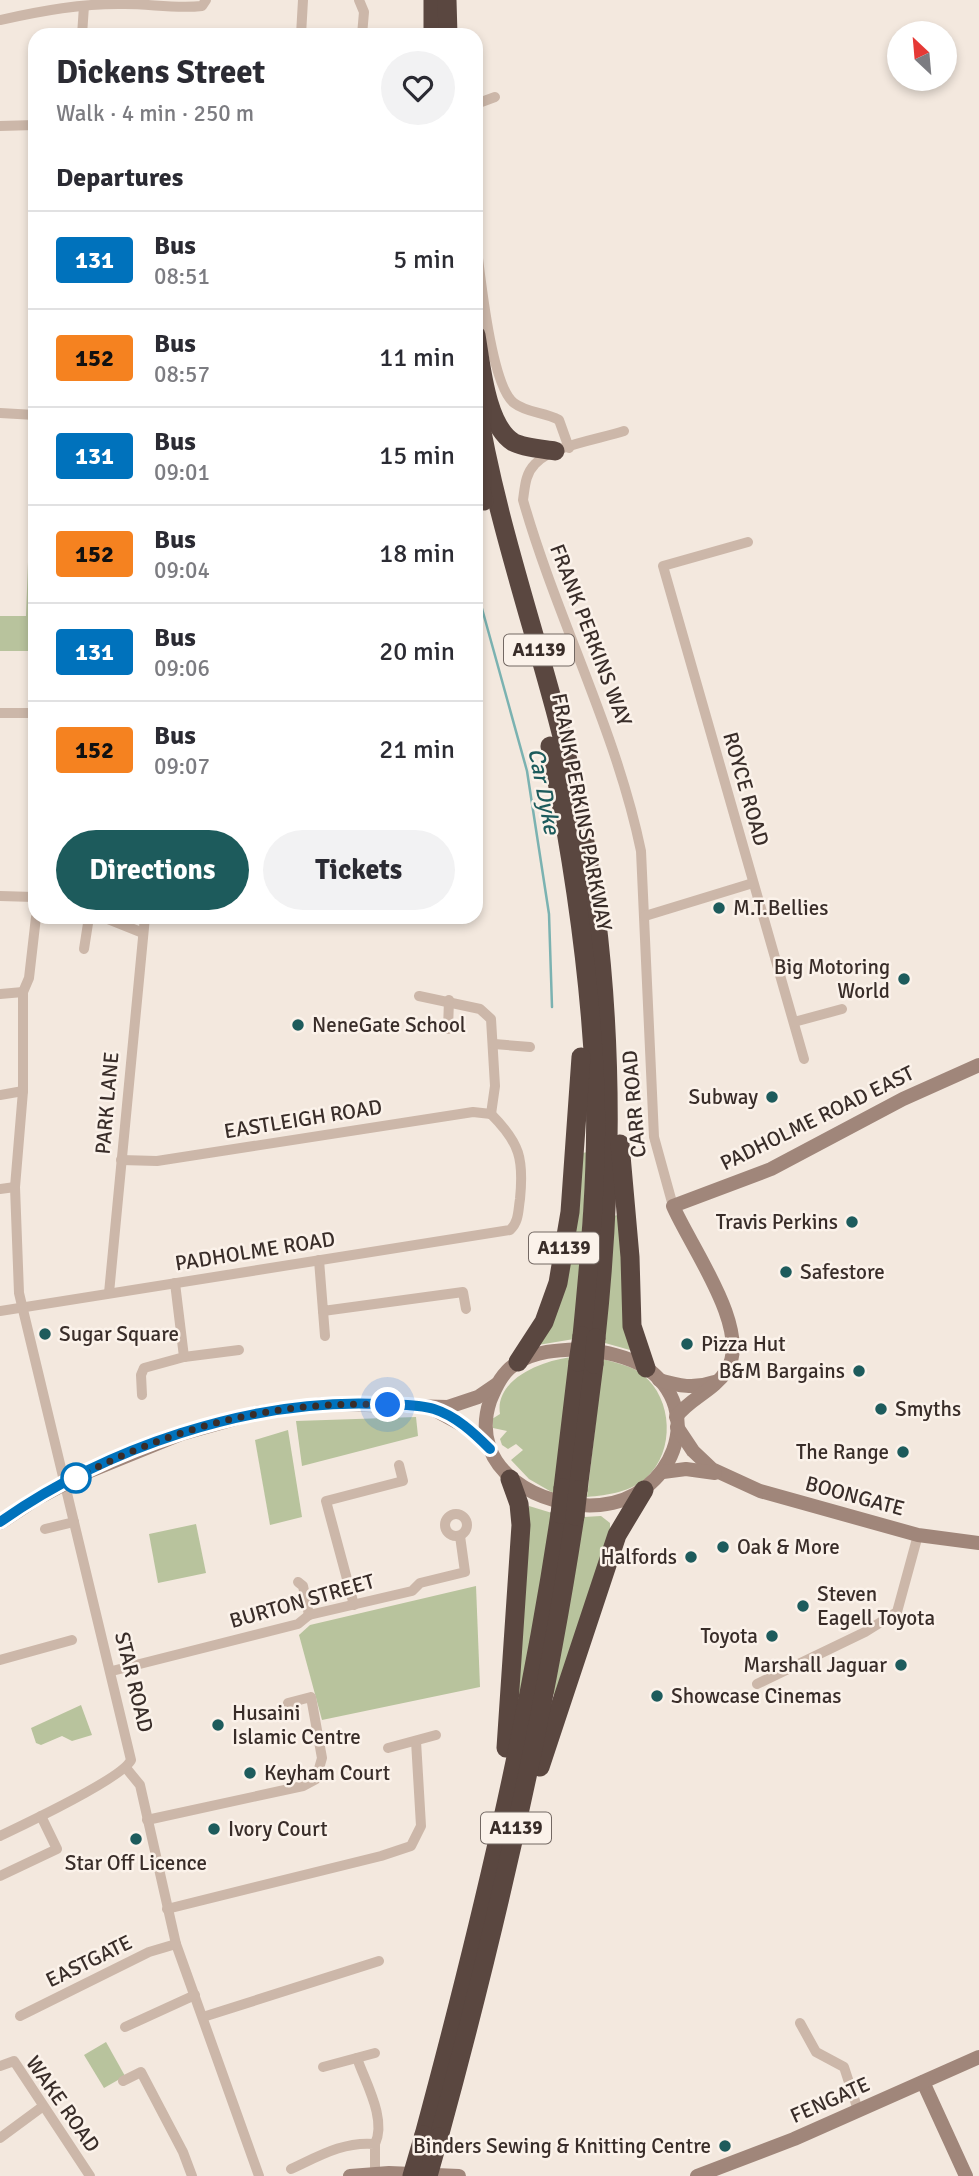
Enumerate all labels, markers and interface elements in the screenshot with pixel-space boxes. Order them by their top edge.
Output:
north arrow [887,21,957,91]
map controls [887,21,957,91]
button: heart [381,51,455,125]
text: Dickens Street [56,52,265,93]
text: Walk · 4 min · 250 m [56,99,254,128]
text: Departures [56,162,183,194]
text: Bus [154,230,196,262]
text: 5 min [393,244,455,276]
text: 131 [75,245,114,275]
text: 08:51 [154,262,210,291]
text: Bus [154,328,196,360]
text: 11 min [379,342,455,374]
text: 152 [75,343,114,373]
text: 08:57 [154,360,210,389]
text: Bus [154,426,196,458]
text: 15 min [379,440,455,472]
text: 131 [75,441,114,471]
text: 09:01 [154,458,210,487]
text: Bus [154,524,196,556]
text: 18 min [379,538,455,570]
text: 152 [75,539,114,569]
street label: FRANK PERKINS WAY [544,540,638,730]
text: 09:04 [154,556,210,585]
text: Bus [154,622,196,654]
road number: A1139 [504,635,574,666]
text: 20 min [379,636,455,668]
text: 131 [75,637,114,667]
text: 09:06 [154,654,210,683]
street label: FRANK PERKINS PARKWAY [546,691,618,934]
text: Bus [154,720,196,752]
street label: ROYCE ROAD [717,729,775,849]
text: 21 min [379,734,455,766]
text: 152 [75,735,114,765]
water label: Car Dyke [521,745,567,838]
text: 09:07 [154,752,210,781]
button: Directions [56,830,249,910]
button: Tickets [263,830,455,910]
place label: M.T.Bellies [733,895,828,921]
marker: M.T.Bellies [711,900,727,916]
place label: Big Motoring World [774,954,890,1004]
marker: Big Motoring World [896,971,912,987]
place label: NeneGate School [312,1012,466,1038]
marker: NeneGate School [290,1017,306,1033]
street label: CARR ROAD [616,1049,652,1159]
street label: PARK LANE [90,1051,124,1155]
street label: PADHOLME ROAD EAST [716,1059,919,1176]
place label: Subway [689,1084,758,1110]
marker: Subway [764,1089,780,1105]
street label: EASTLEIGH ROAD [222,1094,384,1144]
place label: Travis Perkins [716,1209,838,1235]
marker: Travis Perkins [844,1214,860,1230]
street label: PADHOLME ROAD [173,1226,337,1276]
road number: A1139 [529,1232,599,1264]
place label: Safestore [800,1259,885,1285]
marker: Safestore [778,1264,794,1280]
place label: Sugar Square [59,1321,179,1347]
marker: Sugar Square [37,1326,53,1342]
place label: Pizza Hut [701,1331,786,1357]
marker: Pizza Hut [679,1336,695,1352]
place label: B&M Bargains [719,1358,845,1384]
marker: B&M Bargains [851,1363,867,1379]
your location [370,1387,405,1422]
place label: Smyths [895,1396,961,1422]
marker: Smyths [873,1401,889,1417]
place label: The Range [796,1439,889,1465]
marker: The Range [895,1444,911,1460]
unlabelled marker [61,1463,91,1493]
street label: BOONGATE [802,1470,908,1522]
place label: Oak & More [737,1534,840,1560]
marker: Oak & More [715,1539,731,1555]
place label: Halfords [601,1544,677,1570]
marker: Halfords [683,1549,699,1565]
street label: BURTON STREET [226,1568,378,1634]
place label: Steven Eagell Toyota [817,1581,935,1631]
marker: Steven Eagell Toyota [795,1598,811,1614]
place label: Toyota [701,1623,758,1649]
marker: Toyota [764,1628,780,1644]
street label: STAR ROAD [109,1629,159,1735]
place label: Marshall Jaguar [743,1652,887,1678]
marker: Marshall Jaguar [893,1657,909,1673]
place label: Showcase Cinemas [671,1683,841,1709]
marker: Showcase Cinemas [649,1688,665,1704]
place label: Husaini Islamic Centre [232,1700,361,1750]
marker: Husaini Islamic Centre [210,1717,226,1733]
place label: Keyham Court [264,1760,390,1786]
marker: Keyham Court [242,1765,258,1781]
road number: A1139 [481,1812,551,1844]
place label: Ivory Court [228,1816,328,1842]
marker: Ivory Court [206,1821,222,1837]
marker: Star Off Licence [128,1831,144,1847]
place label: Star Off Licence [65,1850,207,1876]
street label: EASTGATE [42,1929,136,1993]
street label: WAKE ROAD [20,2051,106,2157]
street label: FENGATE [786,2071,874,2129]
place label: Binders Sewing & Knitting Centre [413,2133,711,2159]
marker: Binders Sewing & Knitting Centre [717,2138,733,2154]

